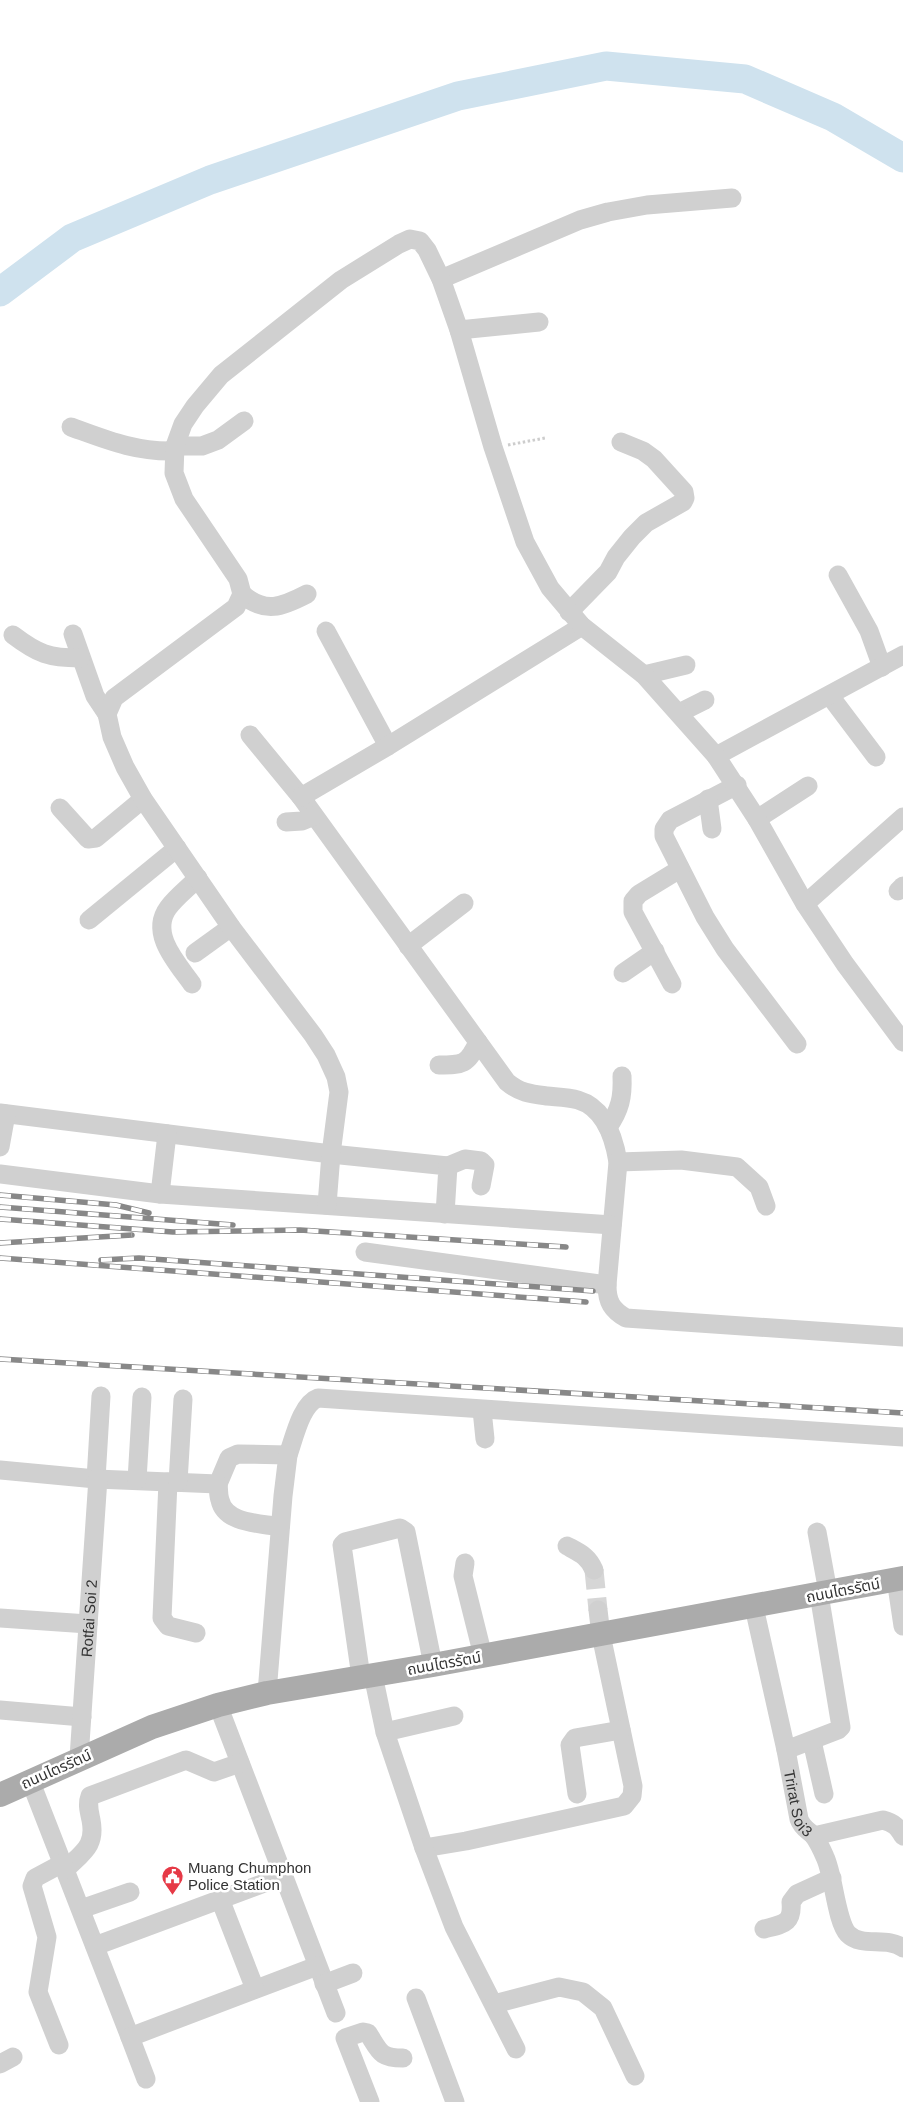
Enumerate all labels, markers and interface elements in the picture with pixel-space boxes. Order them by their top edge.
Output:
street label: ถนนไตรรัตน์ [805,1575,881,1605]
street label: Rotfai Soi 2 [77,1579,100,1658]
street label: ถนนไตรรัตน์ [406,1648,482,1678]
street label: ถนนไตรรัตน์ [18,1746,94,1792]
street label: Trirat Soi3 [781,1768,816,1840]
place label: Muang Chumphon Police Station [188,1859,311,1893]
public building icon: Muang Chumphon Police Station [160,1864,184,1895]

